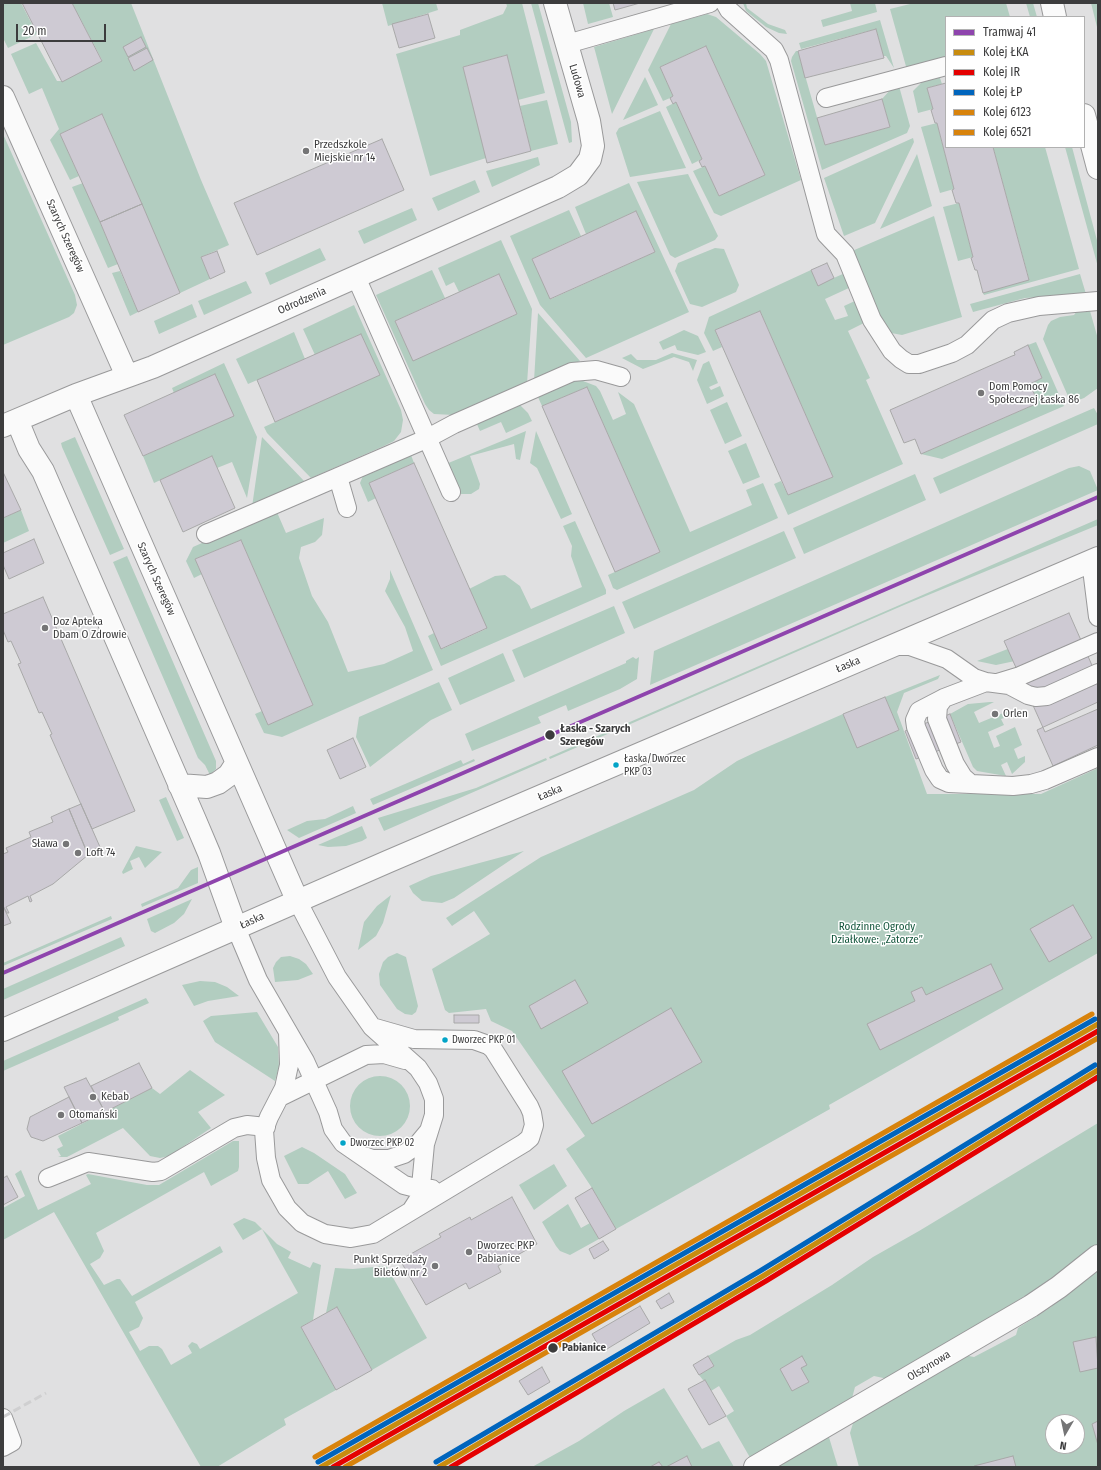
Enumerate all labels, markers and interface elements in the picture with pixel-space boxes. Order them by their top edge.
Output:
scale bar [18,16,108,42]
legend [945,16,1085,148]
text: 20 m [23,24,47,38]
text: Tramwaj 41 [983,25,1036,39]
text: Kolej ŁKA [983,45,1029,59]
street label: Ludowa [566,63,588,99]
text: Kolej IR [983,65,1020,79]
text: Kolej ŁP [983,85,1022,99]
text: Kolej 6123 [983,105,1031,119]
text: Kolej 6521 [983,125,1031,139]
place label: Przedszkole Miejskie nr 14 [314,138,375,164]
marker: Przedszkole Miejskie nr 14 [301,146,311,156]
street label: Szarych Szeregów [43,197,87,275]
street label: Odrodzenia [276,284,328,318]
place label: Dom Pomocy Społecznej Łaska 86 [989,380,1079,406]
marker: Dom Pomocy Społecznej Łaska 86 [976,388,986,398]
street label: Szarych Szeregów [134,540,178,618]
place label: Doz Apteka Dbam O Zdrowie [53,615,127,641]
marker: Doz Apteka Dbam O Zdrowie [40,623,50,633]
street label: Łaska [834,654,862,676]
place label: Orlen [1003,707,1028,721]
marker: Orlen [990,709,1000,719]
place label: Łaska - Szarych Szeregów [560,722,631,748]
marker: Łaska - Szarych Szeregów [543,728,557,742]
place label: Łaska/Dworzec PKP 03 [624,753,686,776]
marker: Łaska/Dworzec PKP 03 [611,760,621,770]
street label: Łaska [536,782,564,804]
place label: Sława [32,837,58,851]
marker: Sława [61,839,71,849]
place label: Loft 74 [86,846,115,860]
marker: Loft 74 [73,848,83,858]
street label: Łaska [238,910,266,932]
park label: Rodzinne Ogrody Działkowe: „Zatorze” [831,920,923,946]
place label: Dworzec PKP 01 [452,1034,515,1046]
marker: Dworzec PKP 01 [440,1035,450,1045]
place label: Kebab [101,1090,129,1104]
marker: Kebab [88,1092,98,1102]
place label: Otomański [69,1108,117,1122]
marker: Otomański [56,1110,66,1120]
place label: Dworzec PKP 02 [350,1137,414,1149]
marker: Dworzec PKP 02 [338,1138,348,1148]
place label: Dworzec PKP Pabianice [477,1239,534,1265]
marker: Dworzec PKP Pabianice [464,1247,474,1257]
place label: Punkt Sprzedaży Biletów nr 2 [353,1253,427,1279]
marker: Punkt Sprzedaży Biletów nr 2 [430,1261,440,1271]
marker: Pabianice [546,1341,560,1355]
place label: Pabianice [562,1341,606,1355]
street label: Olszynowa [905,1348,953,1384]
north arrow [1045,1414,1085,1454]
text: N [1059,1438,1067,1452]

